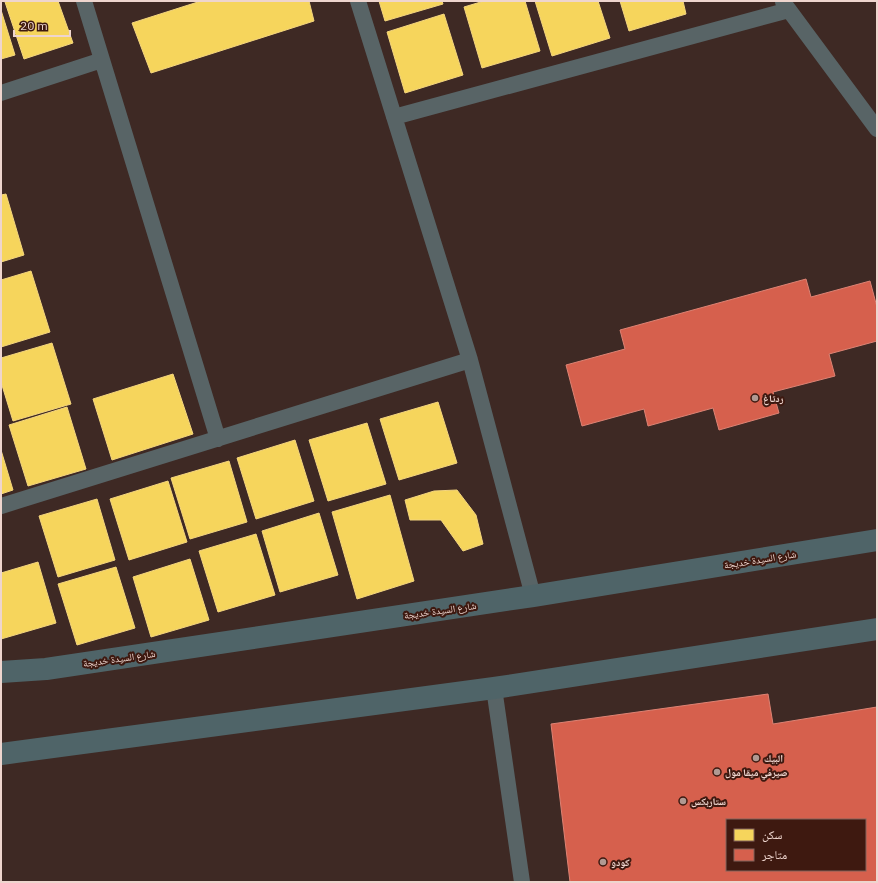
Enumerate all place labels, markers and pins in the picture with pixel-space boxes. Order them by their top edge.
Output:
place label: ردتاغ [763,392,784,406]
marker: ردتاغ [750,393,760,403]
place label: البيك [764,752,783,765]
marker: البيك [751,753,761,763]
place label: صيرفي ميقا مول [725,766,787,780]
marker: صيرفي ميقا مول [712,767,722,777]
place label: ستاربكس [691,795,726,808]
marker: ستاربكس [678,796,688,806]
place label: كودو [611,856,630,869]
marker: كودو [598,857,608,867]

